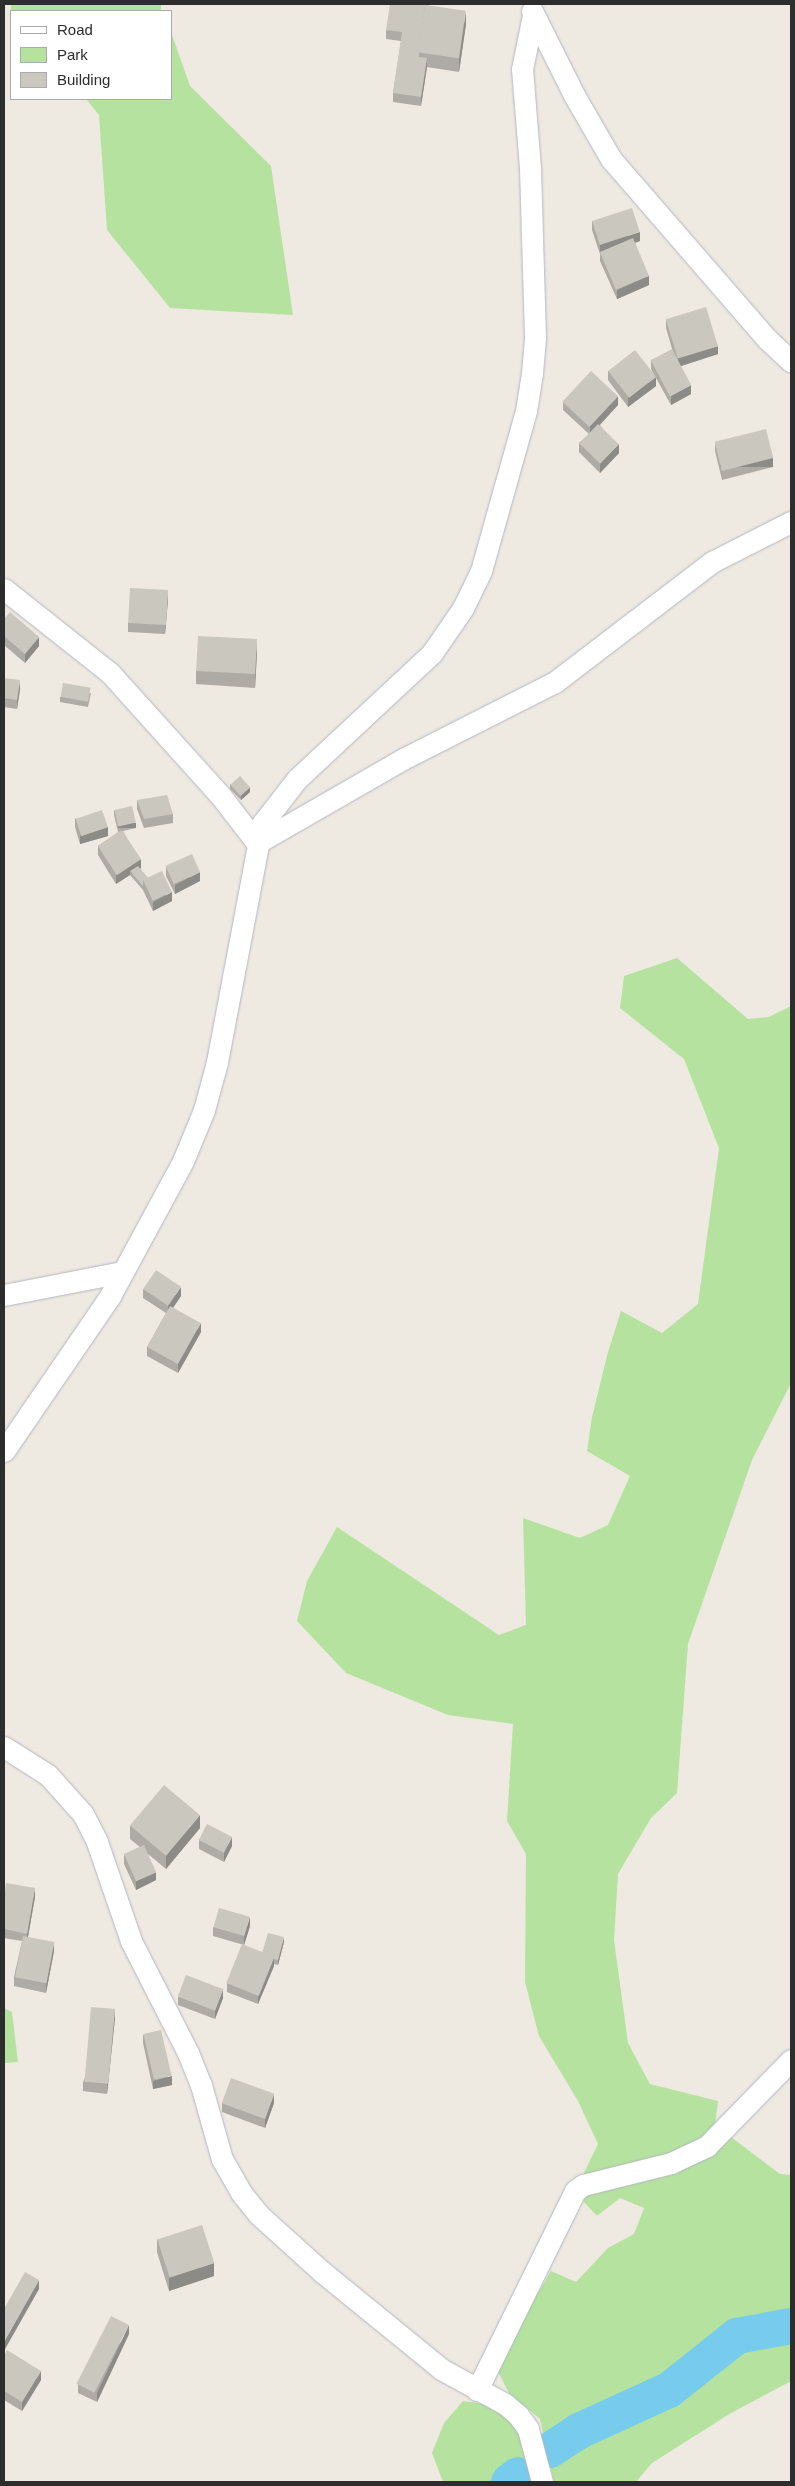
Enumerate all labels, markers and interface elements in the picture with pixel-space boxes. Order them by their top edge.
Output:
legend [10,10,172,100]
text: Road [57,21,93,38]
text: Park [57,46,88,63]
text: Building [57,71,110,88]

